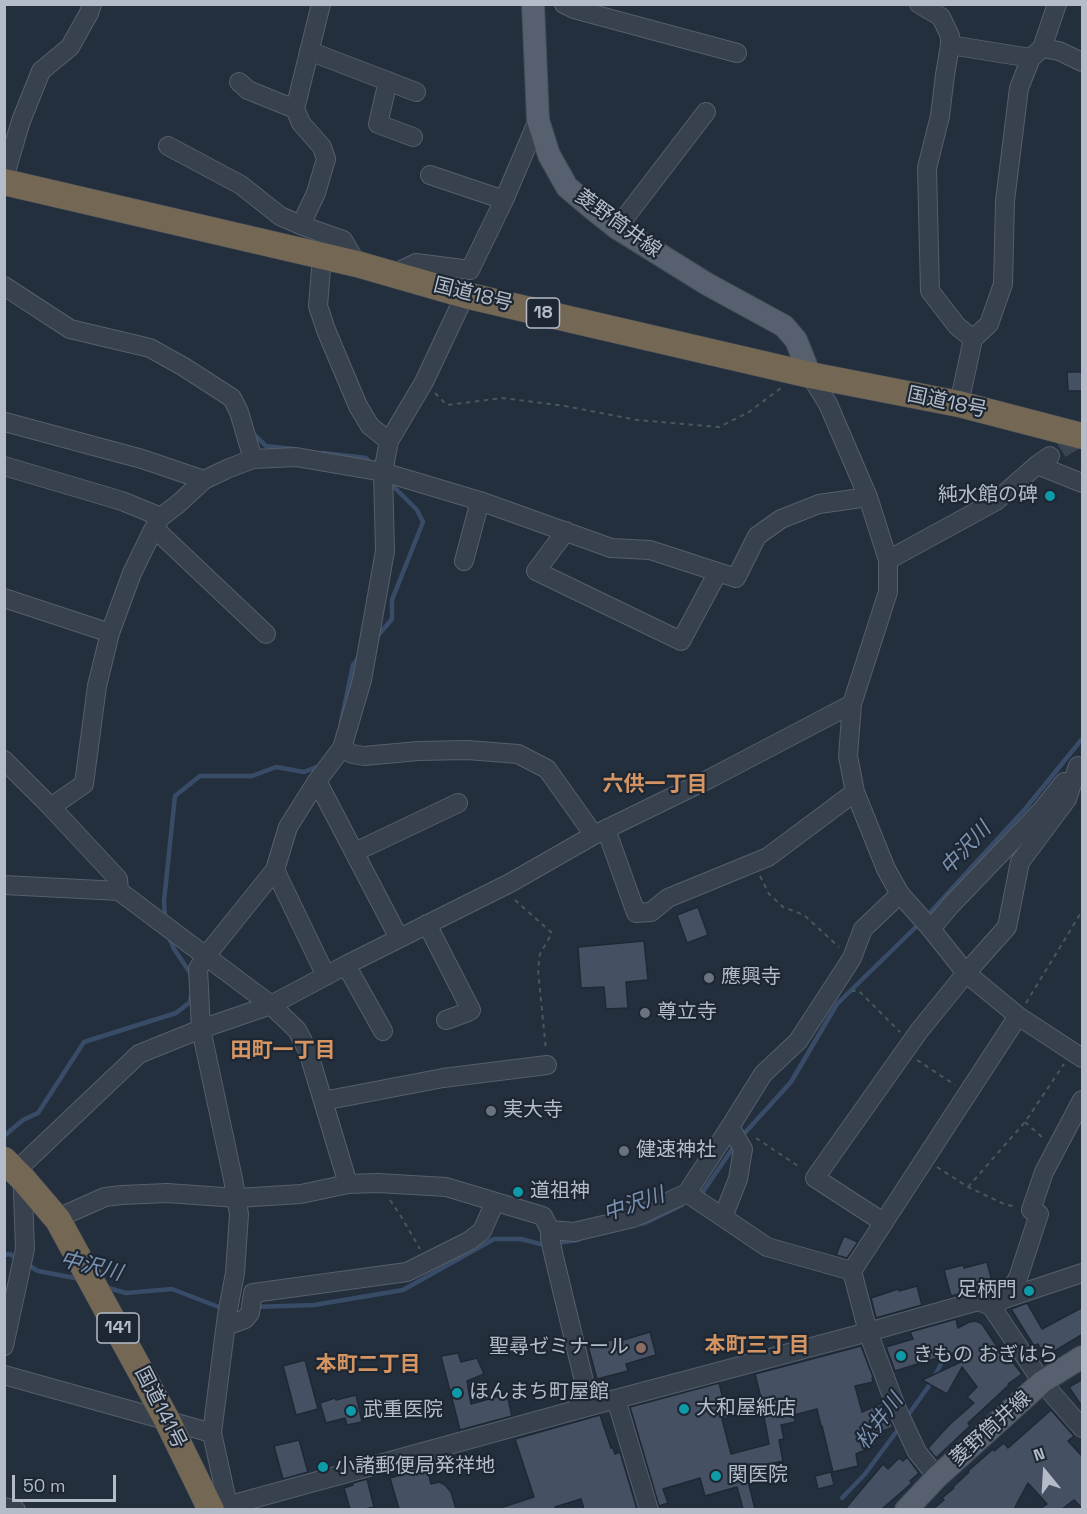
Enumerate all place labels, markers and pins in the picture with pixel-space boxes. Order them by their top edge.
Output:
place label: 純水館の碑 [938,484,1038,508]
marker: 純水館の碑 [1043,489,1057,503]
place label: 應興寺 [721,966,781,990]
marker: 應興寺 [702,971,716,985]
place label: 尊立寺 [657,1001,717,1025]
marker: 尊立寺 [638,1006,652,1020]
place label: 実大寺 [503,1099,563,1123]
marker: 実大寺 [484,1104,498,1118]
place label: 健速神社 [636,1139,716,1163]
marker: 健速神社 [617,1144,631,1158]
place label: 道祖神 [530,1180,590,1204]
marker: 道祖神 [511,1185,525,1199]
place label: 足柄門 [957,1279,1017,1303]
marker: 足柄門 [1022,1284,1036,1298]
place label: 聖尋ゼミナール [489,1336,629,1360]
marker: 聖尋ゼミナール [634,1341,648,1355]
place label: きもの おぎはら [913,1344,1058,1368]
marker: きもの おぎはら [894,1349,908,1363]
place label: ほんまち町屋館 [469,1381,609,1405]
marker: ほんまち町屋館 [450,1386,464,1400]
place label: 大和屋紙店 [696,1397,796,1421]
place label: 武重医院 [363,1399,443,1423]
marker: 大和屋紙店 [677,1402,691,1416]
marker: 武重医院 [344,1404,358,1418]
place label: 小諸郵便局発祥地 [335,1455,495,1479]
marker: 小諸郵便局発祥地 [316,1460,330,1474]
place label: 関医院 [728,1464,788,1488]
marker: 関医院 [709,1469,723,1483]

